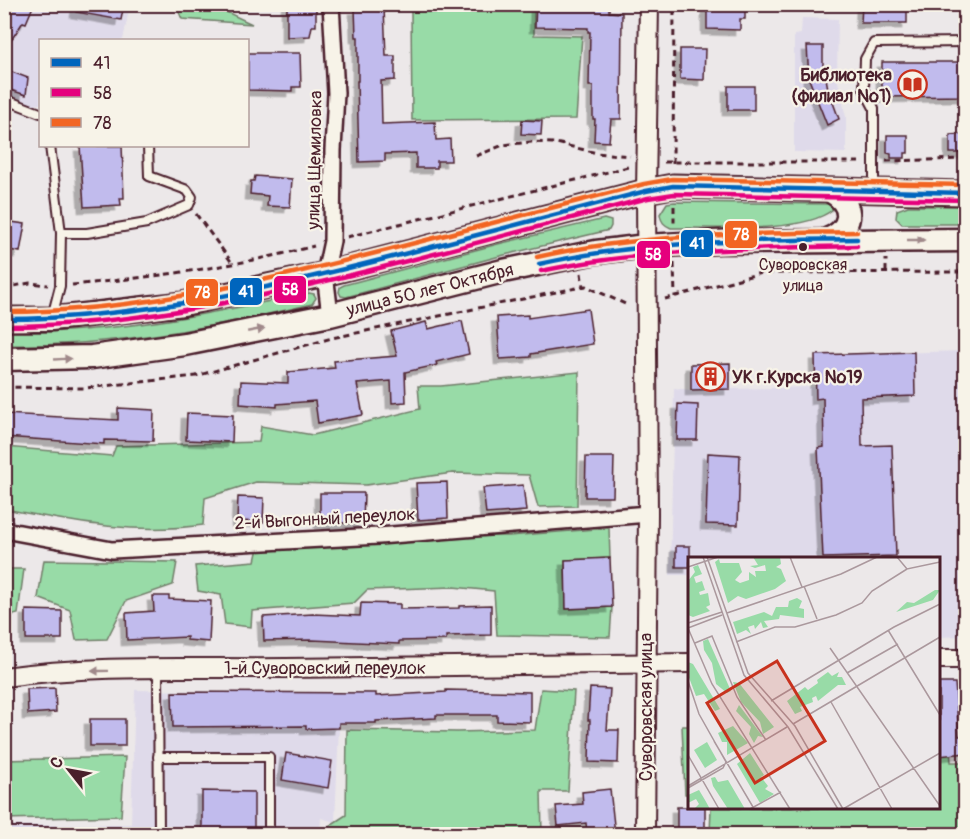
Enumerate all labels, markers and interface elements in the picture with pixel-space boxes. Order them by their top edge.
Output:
legend [39,39,249,147]
text: 41 [93,52,110,75]
place label: Библиотека (филиал №1) [791,64,893,108]
library icon: Библиотека (филиал №1) [897,69,929,101]
text: 58 [93,82,112,105]
street label: улица Щемиловка [302,90,328,231]
text: 78 [93,112,112,135]
line badge: 78 [724,220,758,249]
text: 78 [733,225,749,245]
line badge: 41 [680,229,714,258]
text: 41 [689,234,705,254]
one-way arrow [906,235,925,245]
line badge: 58 [636,240,671,269]
marker: Суворовская улица [797,241,809,253]
text: 58 [645,245,661,265]
place label: Суворовская улица [759,255,847,296]
street label: улица 50 лет Октября [343,258,516,322]
line badge: 58 [273,275,307,304]
line badge: 41 [229,277,263,306]
line badge: 78 [185,278,219,307]
text: 58 [282,280,298,300]
text: 41 [238,282,254,302]
text: 78 [194,283,210,303]
one-way arrow [246,325,265,334]
one-way arrow [53,354,72,364]
building icon: УК г.Курска №19 [695,361,727,393]
place label: УК г.Курска №19 [732,366,863,389]
street label: 2-й Выгонный переулок [234,503,416,535]
inset map [688,557,940,809]
street label: Суворовская улица [635,633,658,781]
street label: 1-й Суворовский переулок [224,657,426,680]
one-way arrow [90,666,109,675]
north arrow [39,740,99,800]
text: С [46,753,68,772]

